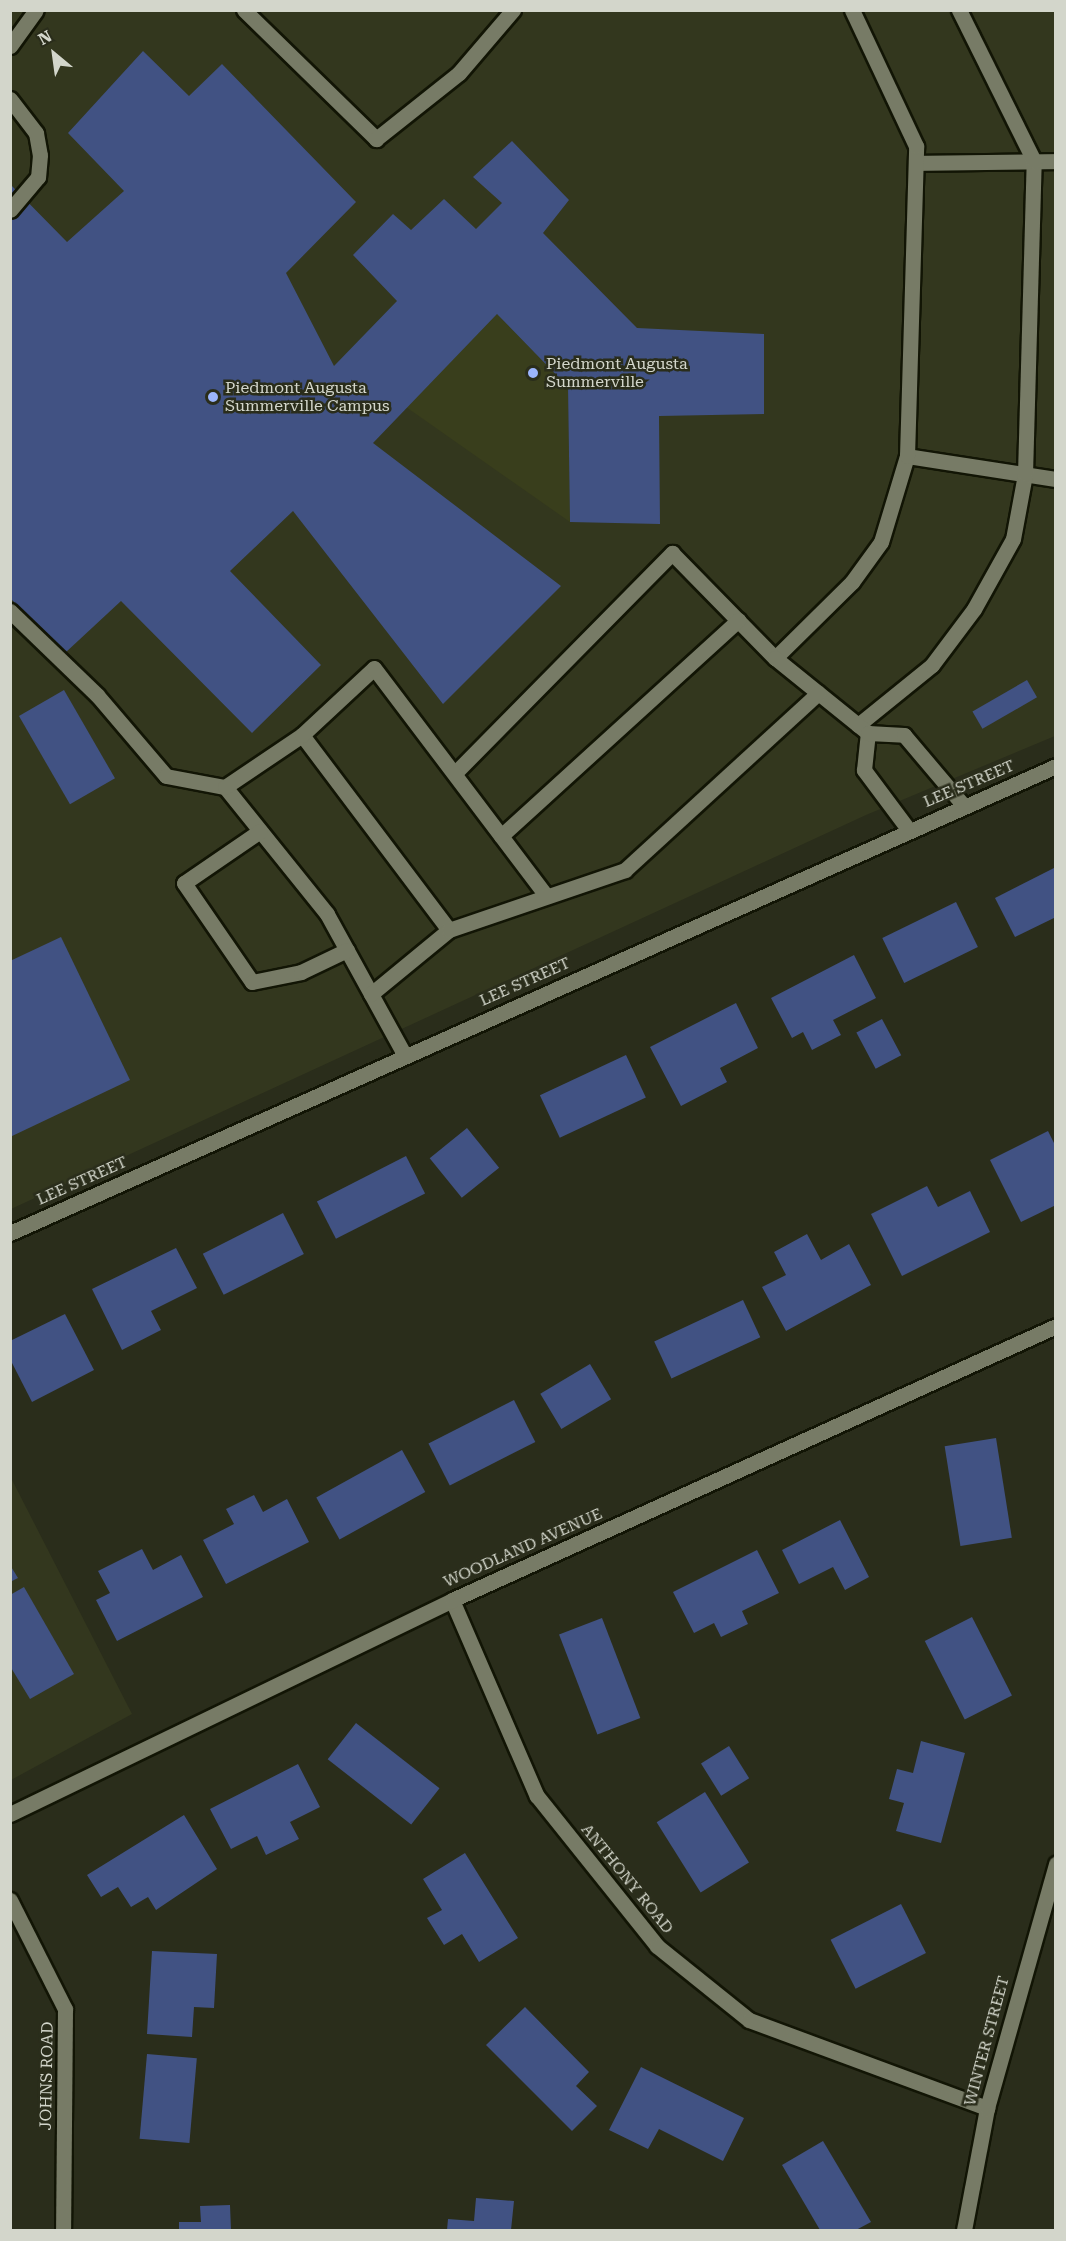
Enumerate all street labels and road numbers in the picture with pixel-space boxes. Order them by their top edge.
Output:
street label: LEE STREET [921,756,1017,812]
street label: LEE STREET [477,953,573,1011]
street label: LEE STREET [34,1152,130,1210]
street label: WOODLAND AVENUE [441,1504,605,1592]
street label: ANTHONY ROAD [577,1820,677,1938]
street label: WINTER STREET [960,1974,1014,2108]
street label: JOHNS ROAD [36,2021,58,2131]

